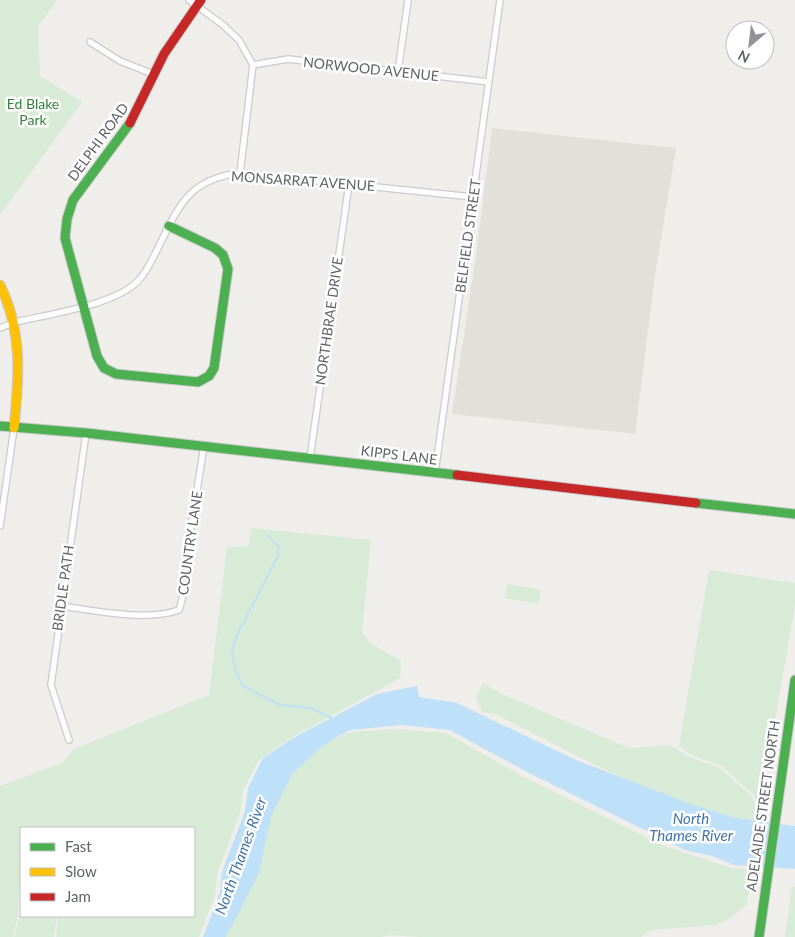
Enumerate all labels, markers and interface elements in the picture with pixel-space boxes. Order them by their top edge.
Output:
north arrow [725,20,775,70]
text: N [735,47,752,67]
street label: NORWOOD AVENUE [302,53,440,84]
park label: Ed Blake Park [7,95,59,128]
street label: DELPHI ROAD [64,99,132,184]
street label: MONSARRAT AVENUE [231,167,376,194]
street label: BELFIELD STREET [451,177,484,294]
street label: NORTHBRAE DRIVE [311,256,346,386]
street label: KIPPS LANE [360,441,438,468]
street label: COUNTRY LANE [174,490,205,596]
street label: BRIDLE PATH [48,544,77,632]
street label: ADELAIDE STREET NORTH [742,719,783,893]
water label: North Thames River [211,794,270,917]
water label: North Thames River [649,809,734,844]
legend [20,827,195,917]
text: Fast [65,837,92,855]
text: Slow [65,862,97,880]
text: Jam [65,887,91,905]

